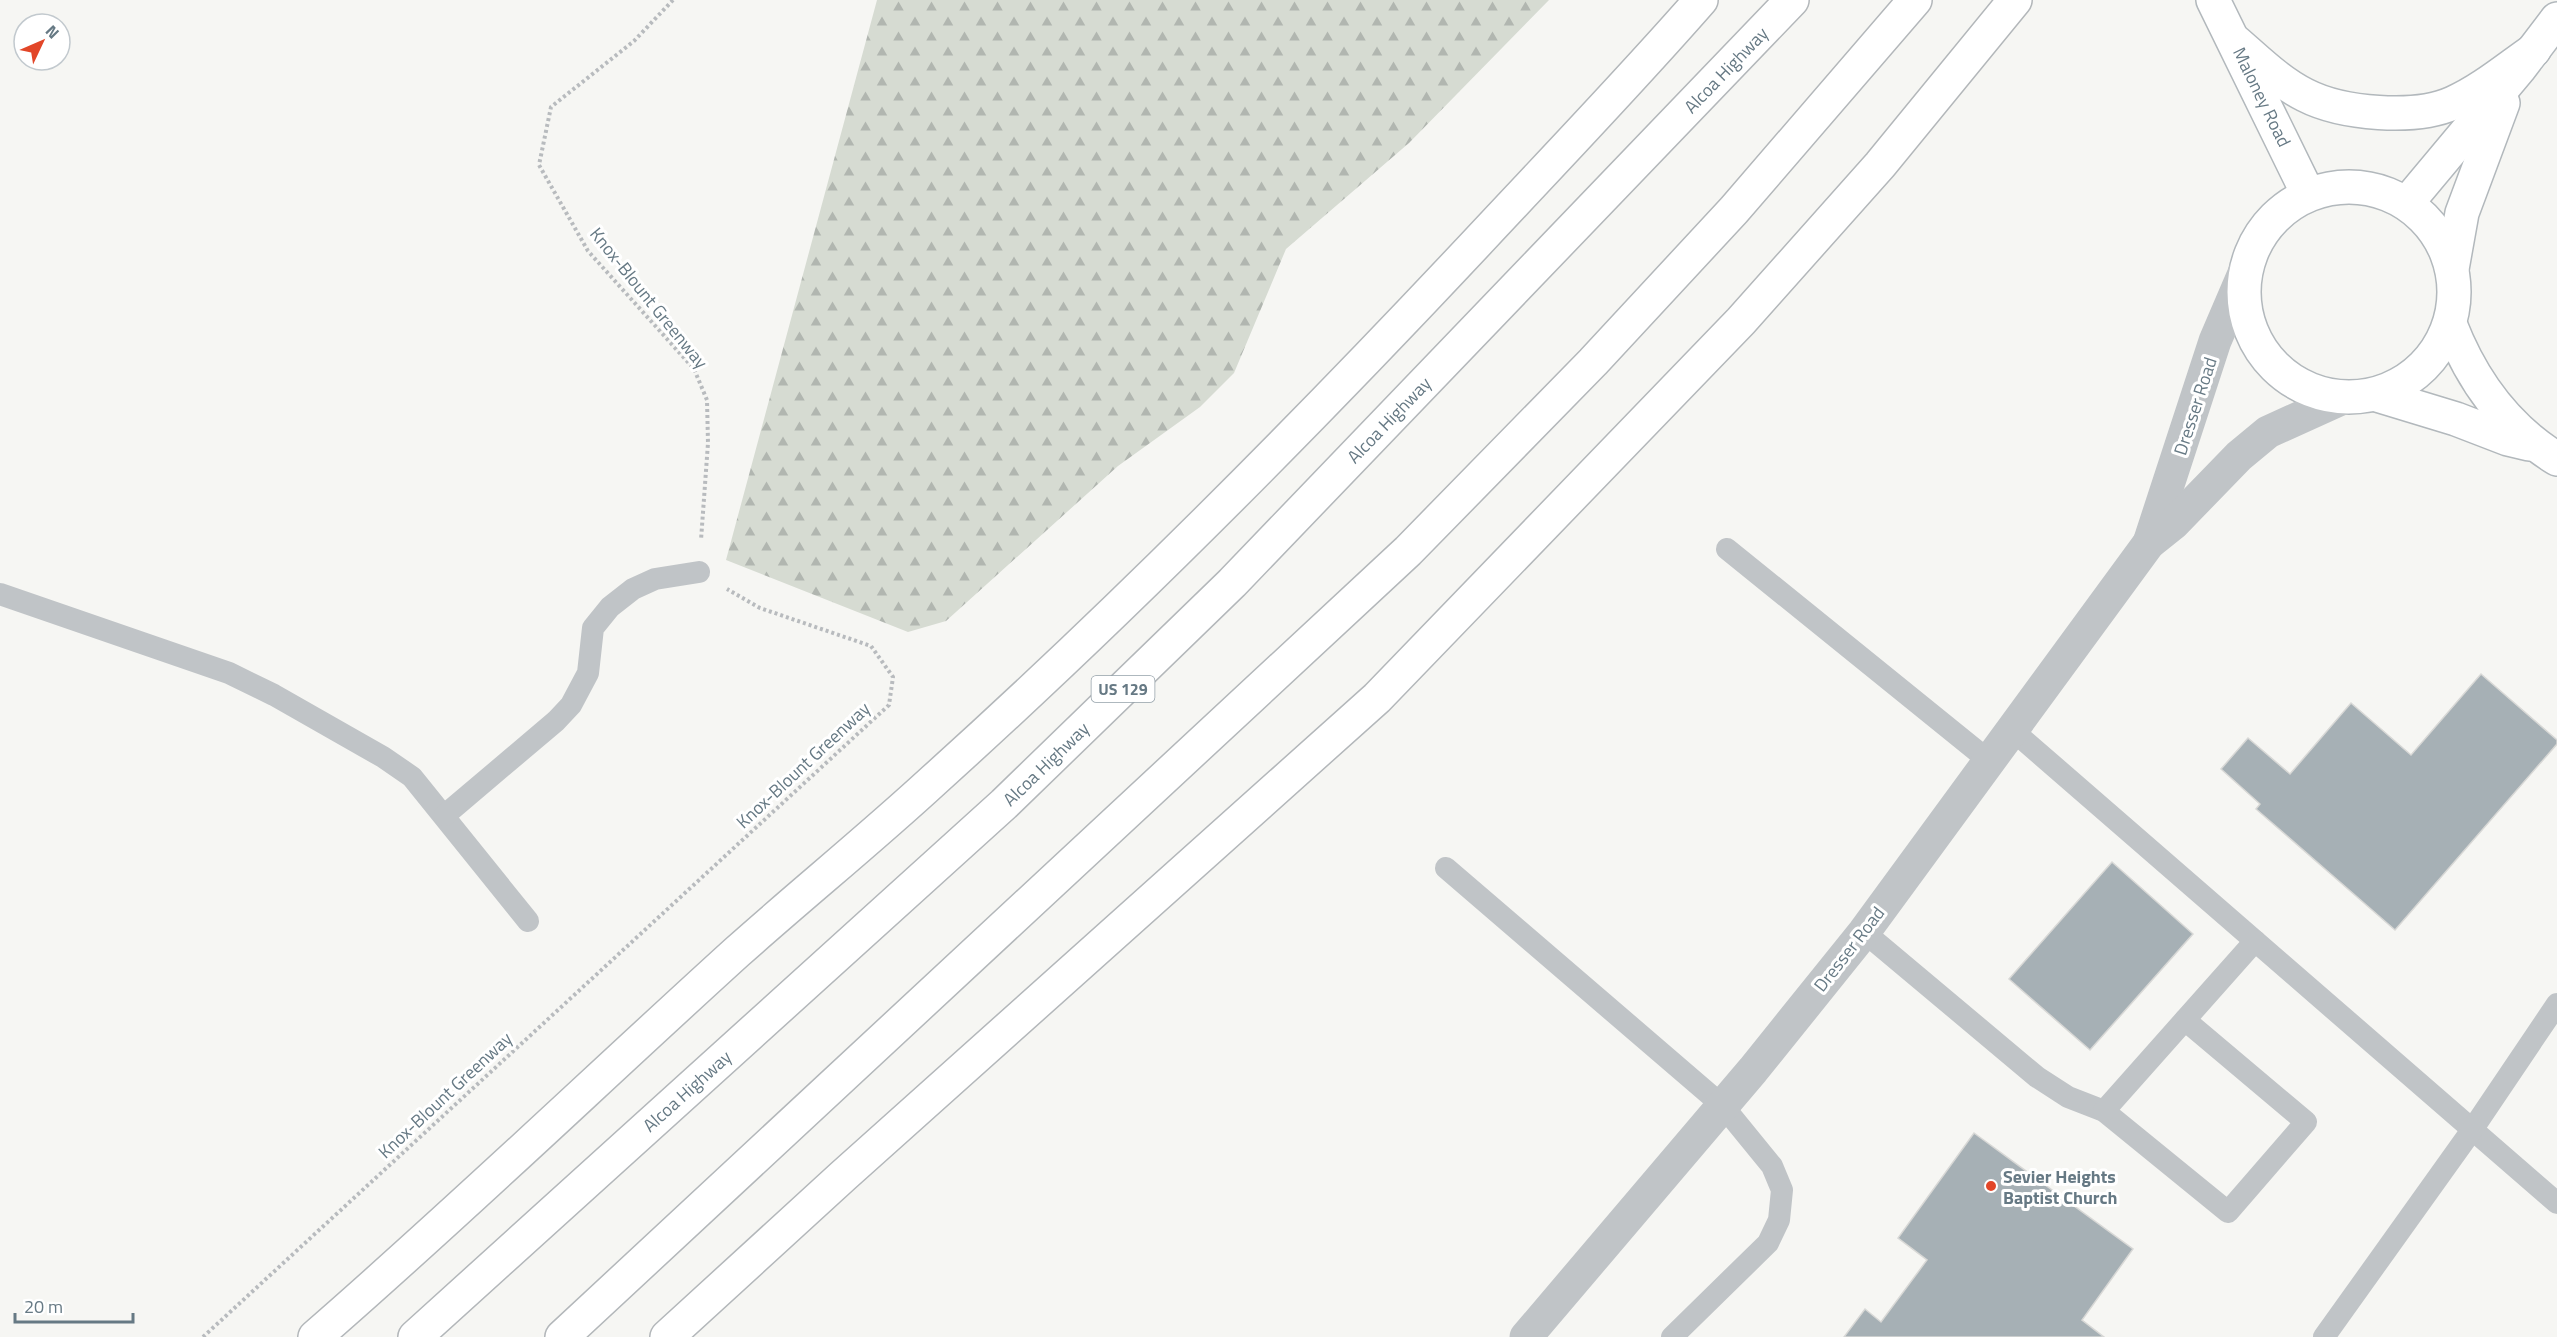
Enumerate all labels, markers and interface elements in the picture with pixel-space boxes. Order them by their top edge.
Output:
north arrow [12,12,72,72]
text: N [40,19,65,44]
street label: Alcoa Highway [1678,20,1775,119]
street label: Maloney Road [2226,43,2298,151]
street label: Knox-Blount Greenway [583,222,715,375]
street label: Dresser Road [2166,353,2224,459]
street label: Alcoa Highway [1341,370,1438,469]
road number: US 129 [1092,676,1154,702]
street label: Knox-Blount Greenway [730,695,876,835]
street label: Alcoa Highway [997,715,1096,812]
street label: Dresser Road [1807,901,1891,997]
street label: Knox-Blount Greenway [372,1025,518,1165]
street label: Alcoa Highway [637,1044,738,1138]
place label: Sevier Heights Baptist Church [2003,1163,2118,1211]
marker: Sevier Heights Baptist Church [1984,1179,1998,1193]
scale bar [15,1286,134,1324]
text: 20 m [24,1293,63,1320]

